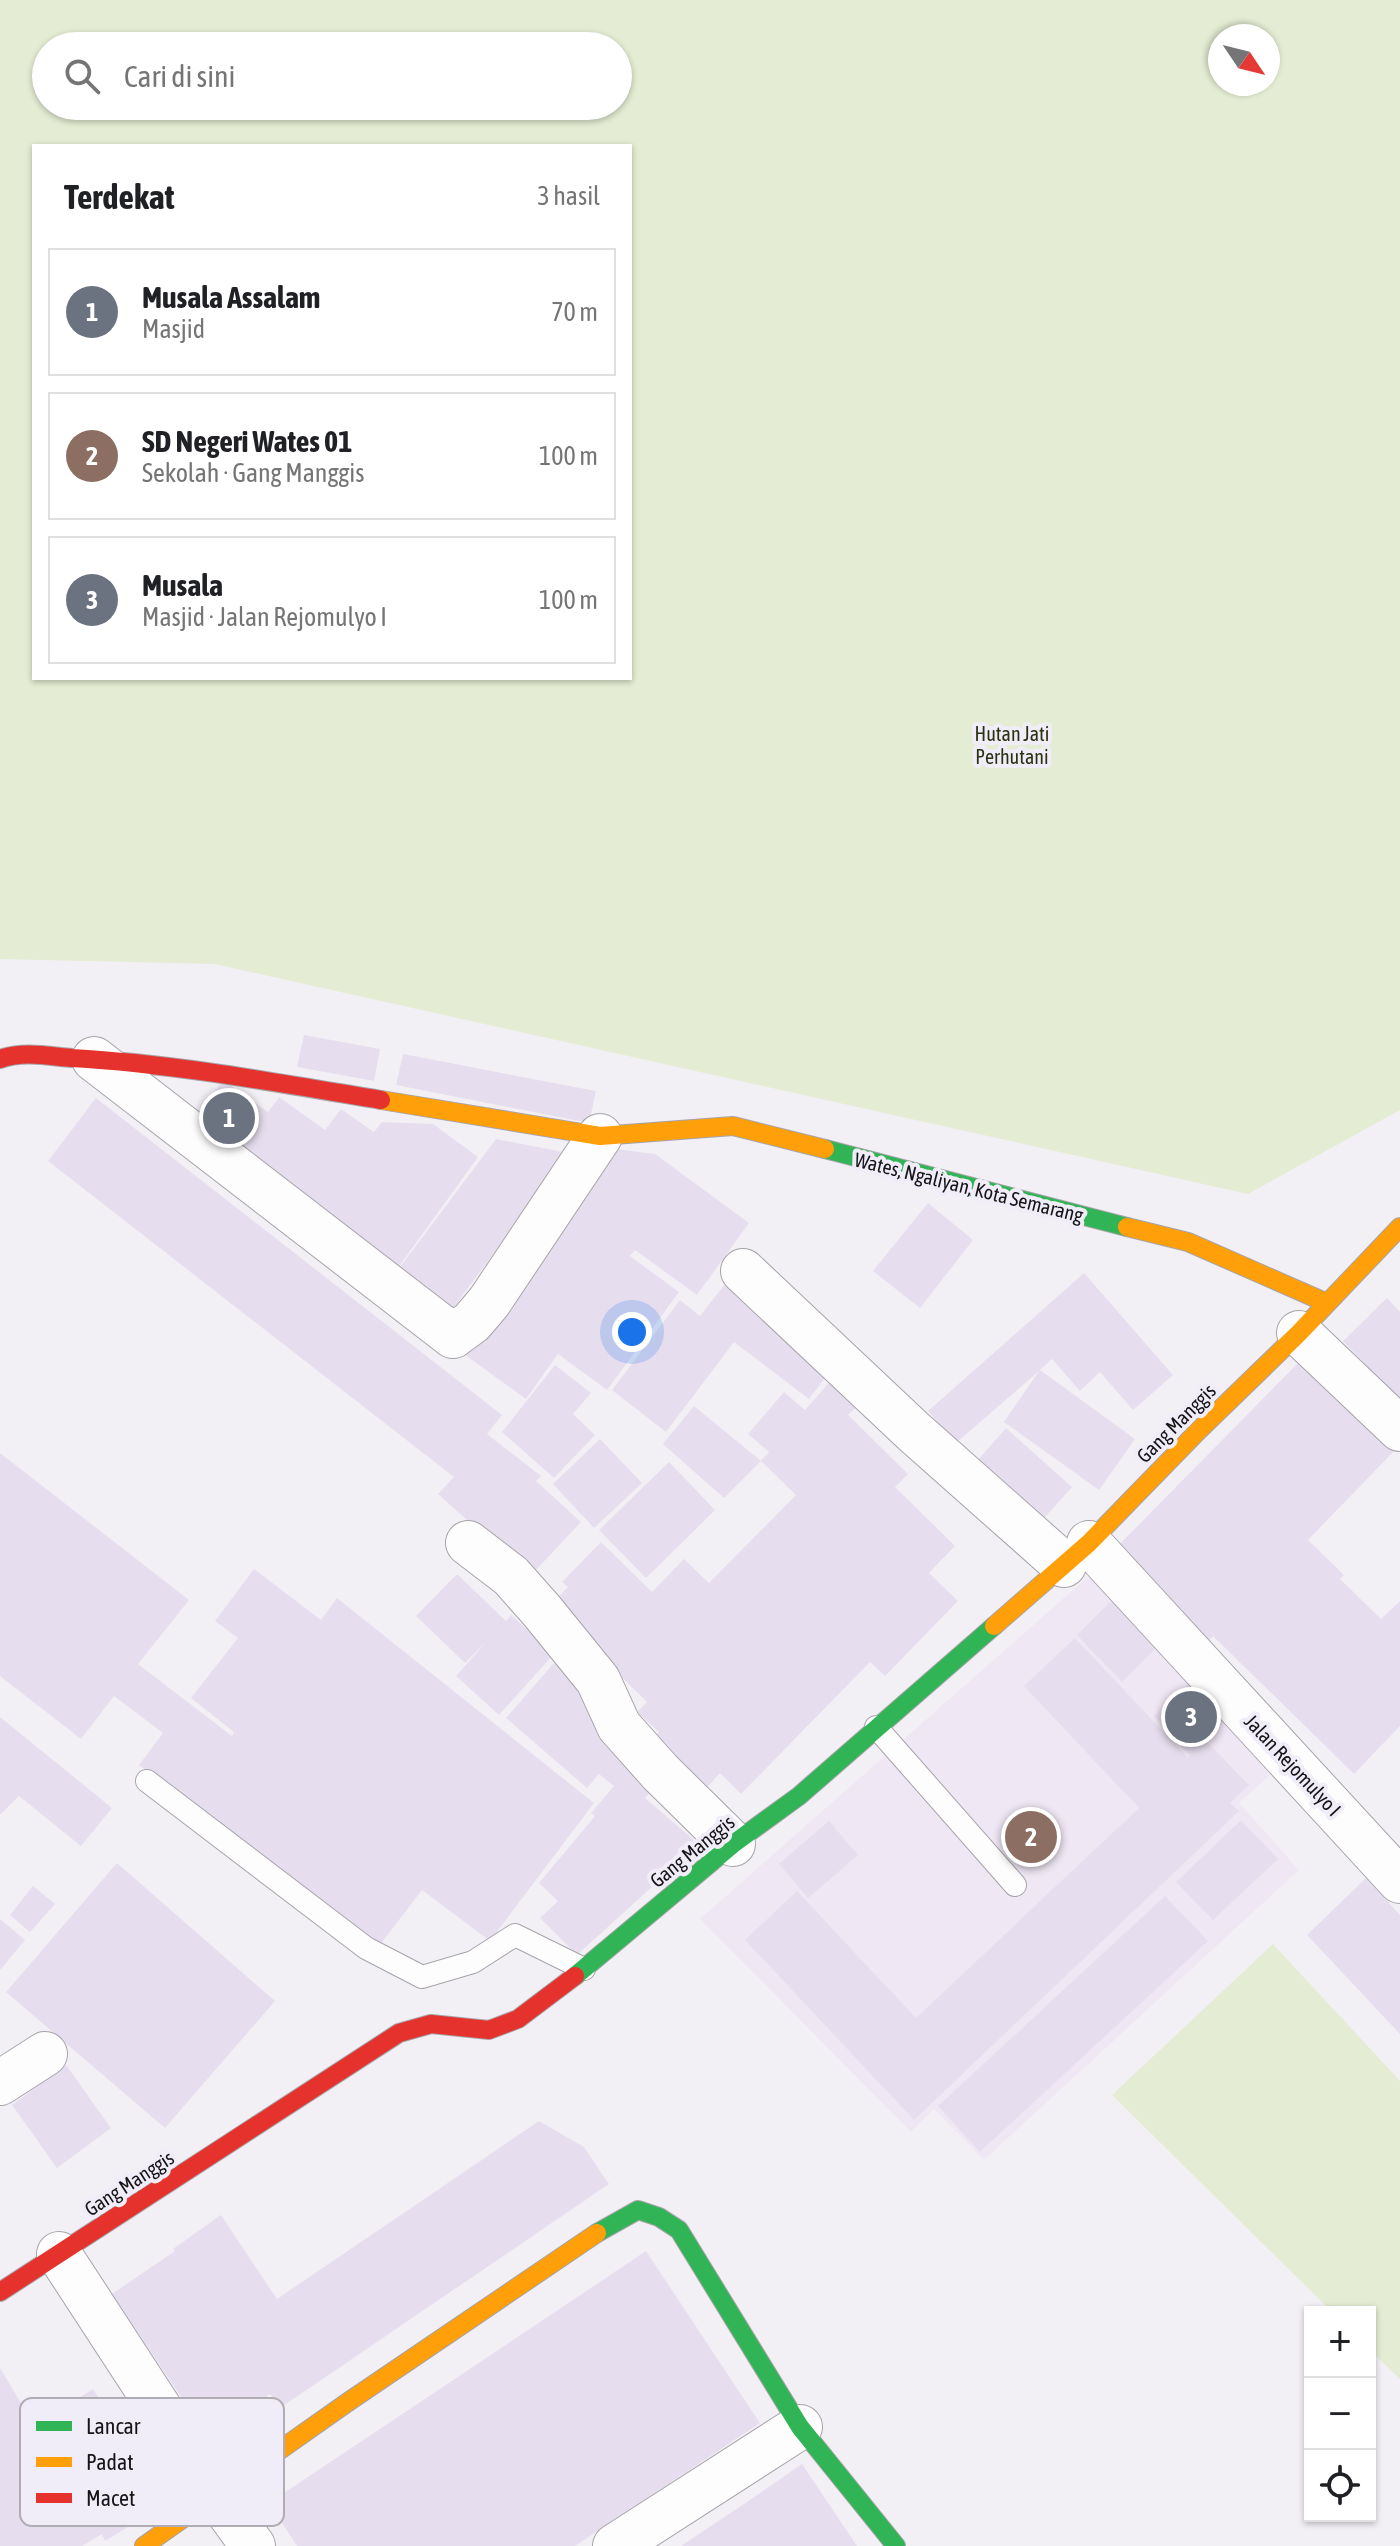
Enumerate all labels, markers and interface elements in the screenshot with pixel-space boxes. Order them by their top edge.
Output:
north arrow [1208,24,1280,96]
search box [32,32,632,120]
icon: search [60,54,104,98]
text: Cari di sini [124,59,235,93]
text: Terdekat [64,177,174,216]
text: 3 hasil [537,181,600,211]
text: Musala Assalam [142,280,320,314]
text: 1 [86,297,98,327]
text: 70 m [551,297,598,327]
text: Masjid [142,314,205,344]
text: SD Negeri Wates 01 [142,424,352,458]
text: 2 [86,441,98,471]
text: 100 m [539,441,598,471]
text: Sekolah · Gang Manggis [142,458,364,488]
text: Musala [142,568,223,602]
text: 3 [86,585,98,615]
text: 100 m [539,585,598,615]
text: Masjid · Jalan Rejomulyo I [142,602,387,632]
park label: Hutan Jati Perhutani [975,722,1049,768]
pin: 1 [203,1088,255,1148]
street label: Wates, Ngaliyan, Kota Semarang [852,1147,1086,1227]
your location [612,1312,652,1352]
street label: Gang Manggis [1132,1379,1220,1467]
pin: 3 [1165,1687,1217,1747]
street label: Jalan Rejomulyo I [1240,1710,1346,1820]
pin: 2 [1005,1807,1057,1867]
street label: Gang Manggis [645,1810,739,1892]
street label: Gang Manggis [80,2146,178,2220]
map controls [1304,2306,1376,2522]
button: + [1304,2306,1376,2378]
button: − [1304,2378,1376,2450]
legend [20,2398,284,2526]
text: Lancar [86,2413,141,2439]
text: Padat [86,2449,134,2475]
button: locate [1304,2450,1376,2522]
text: Macet [86,2485,135,2511]

